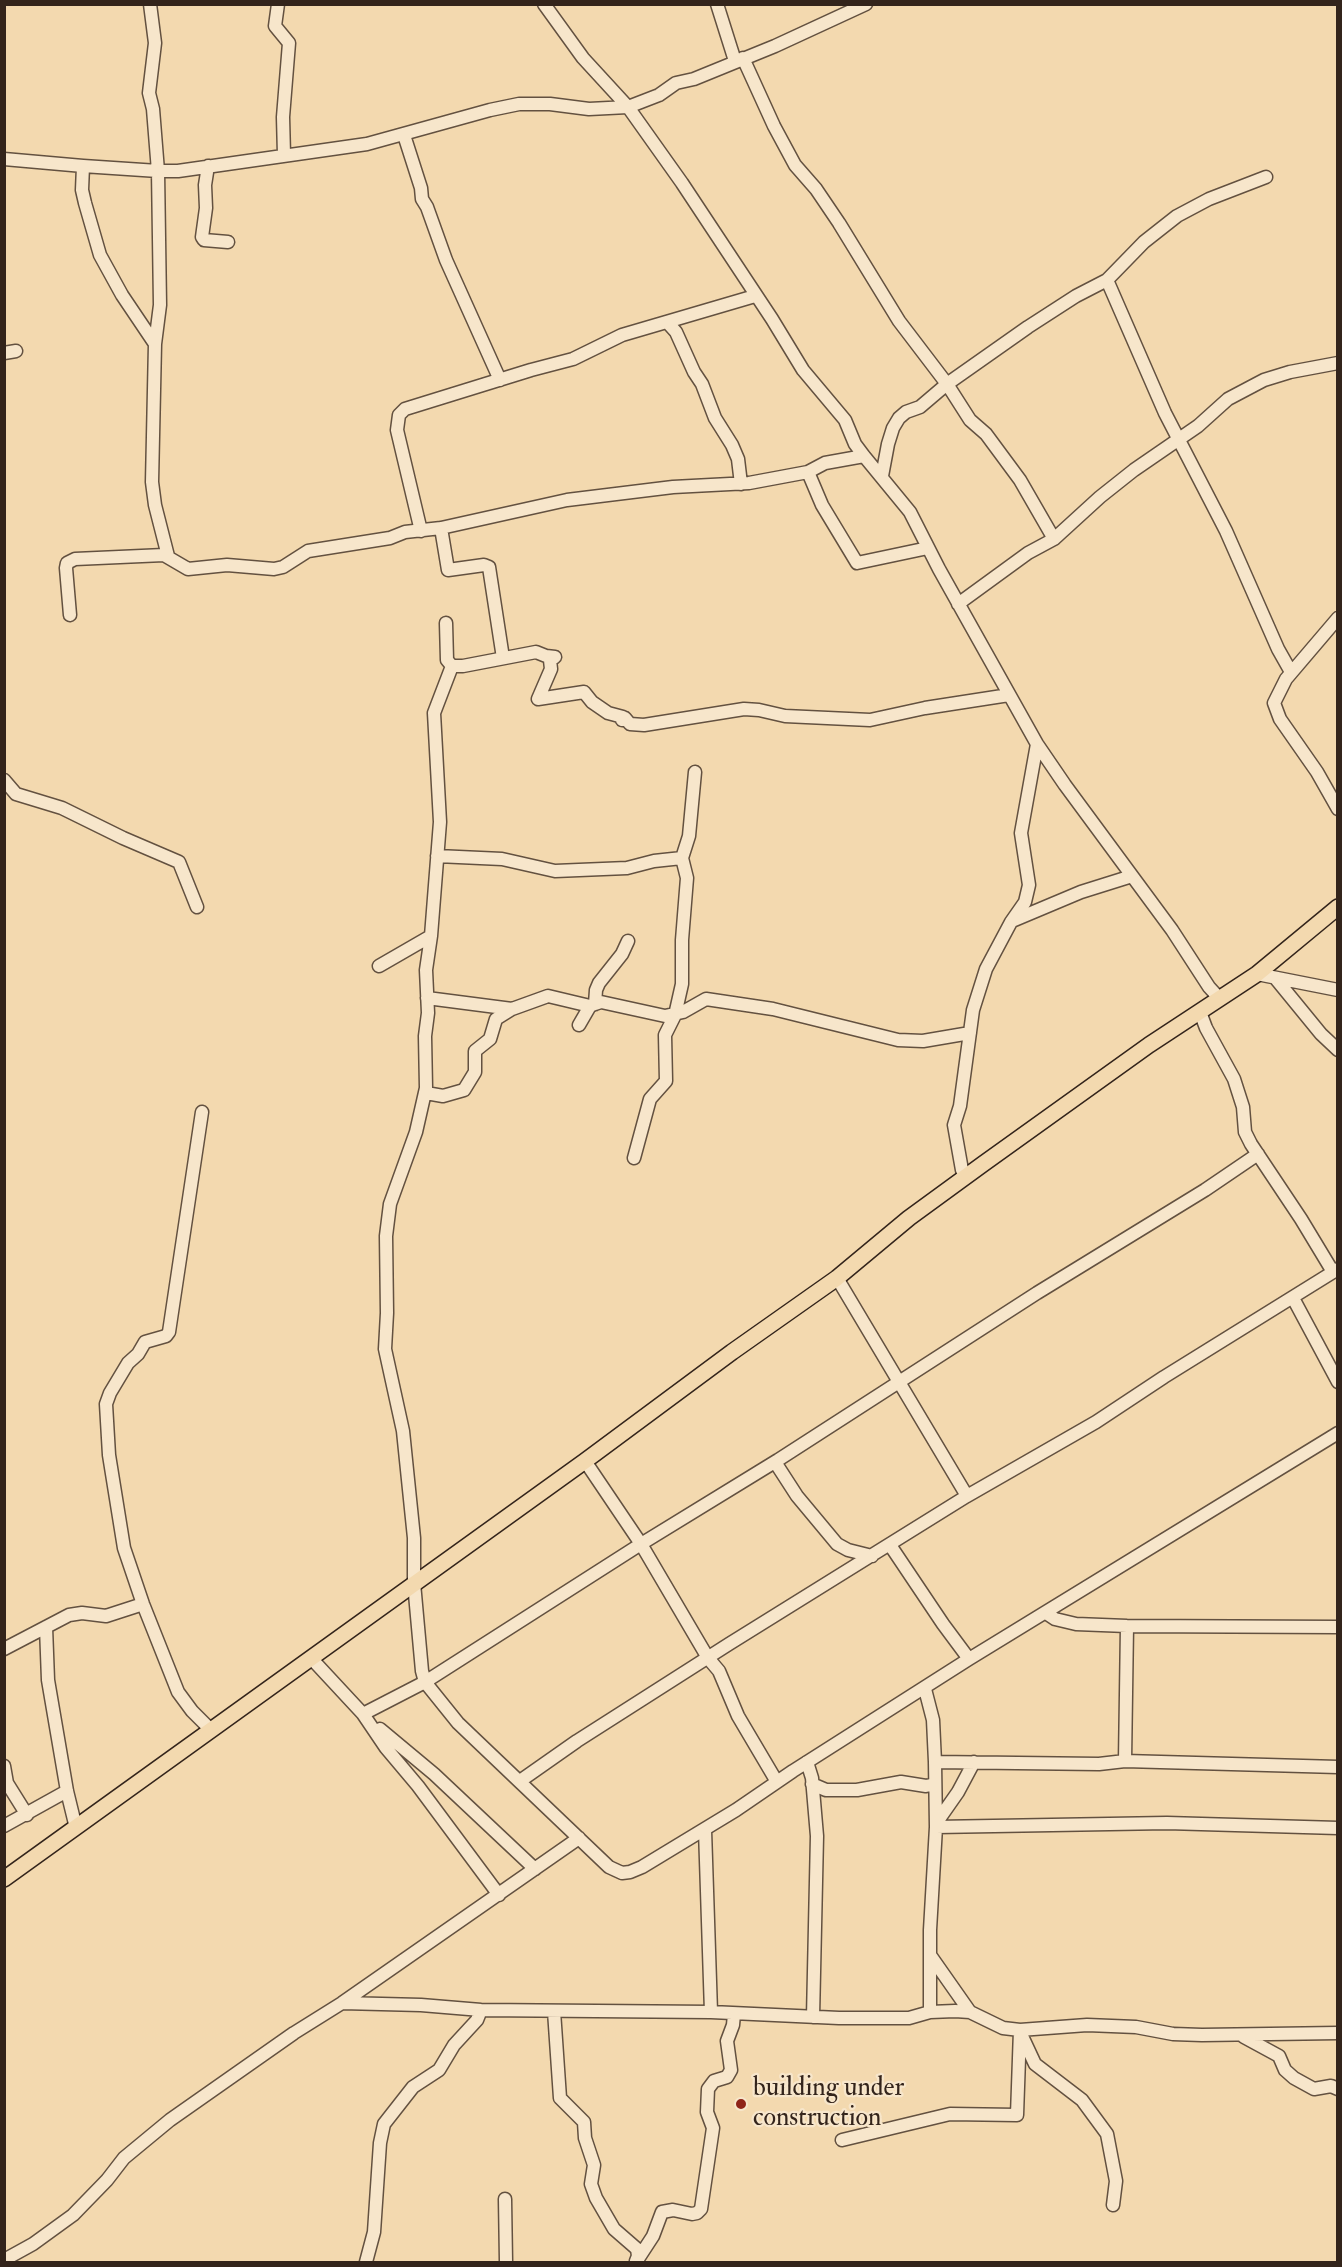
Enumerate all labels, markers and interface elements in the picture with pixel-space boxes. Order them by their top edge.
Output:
place label: building under construction [753,2073,904,2134]
marker: building under construction [734,2097,748,2111]

